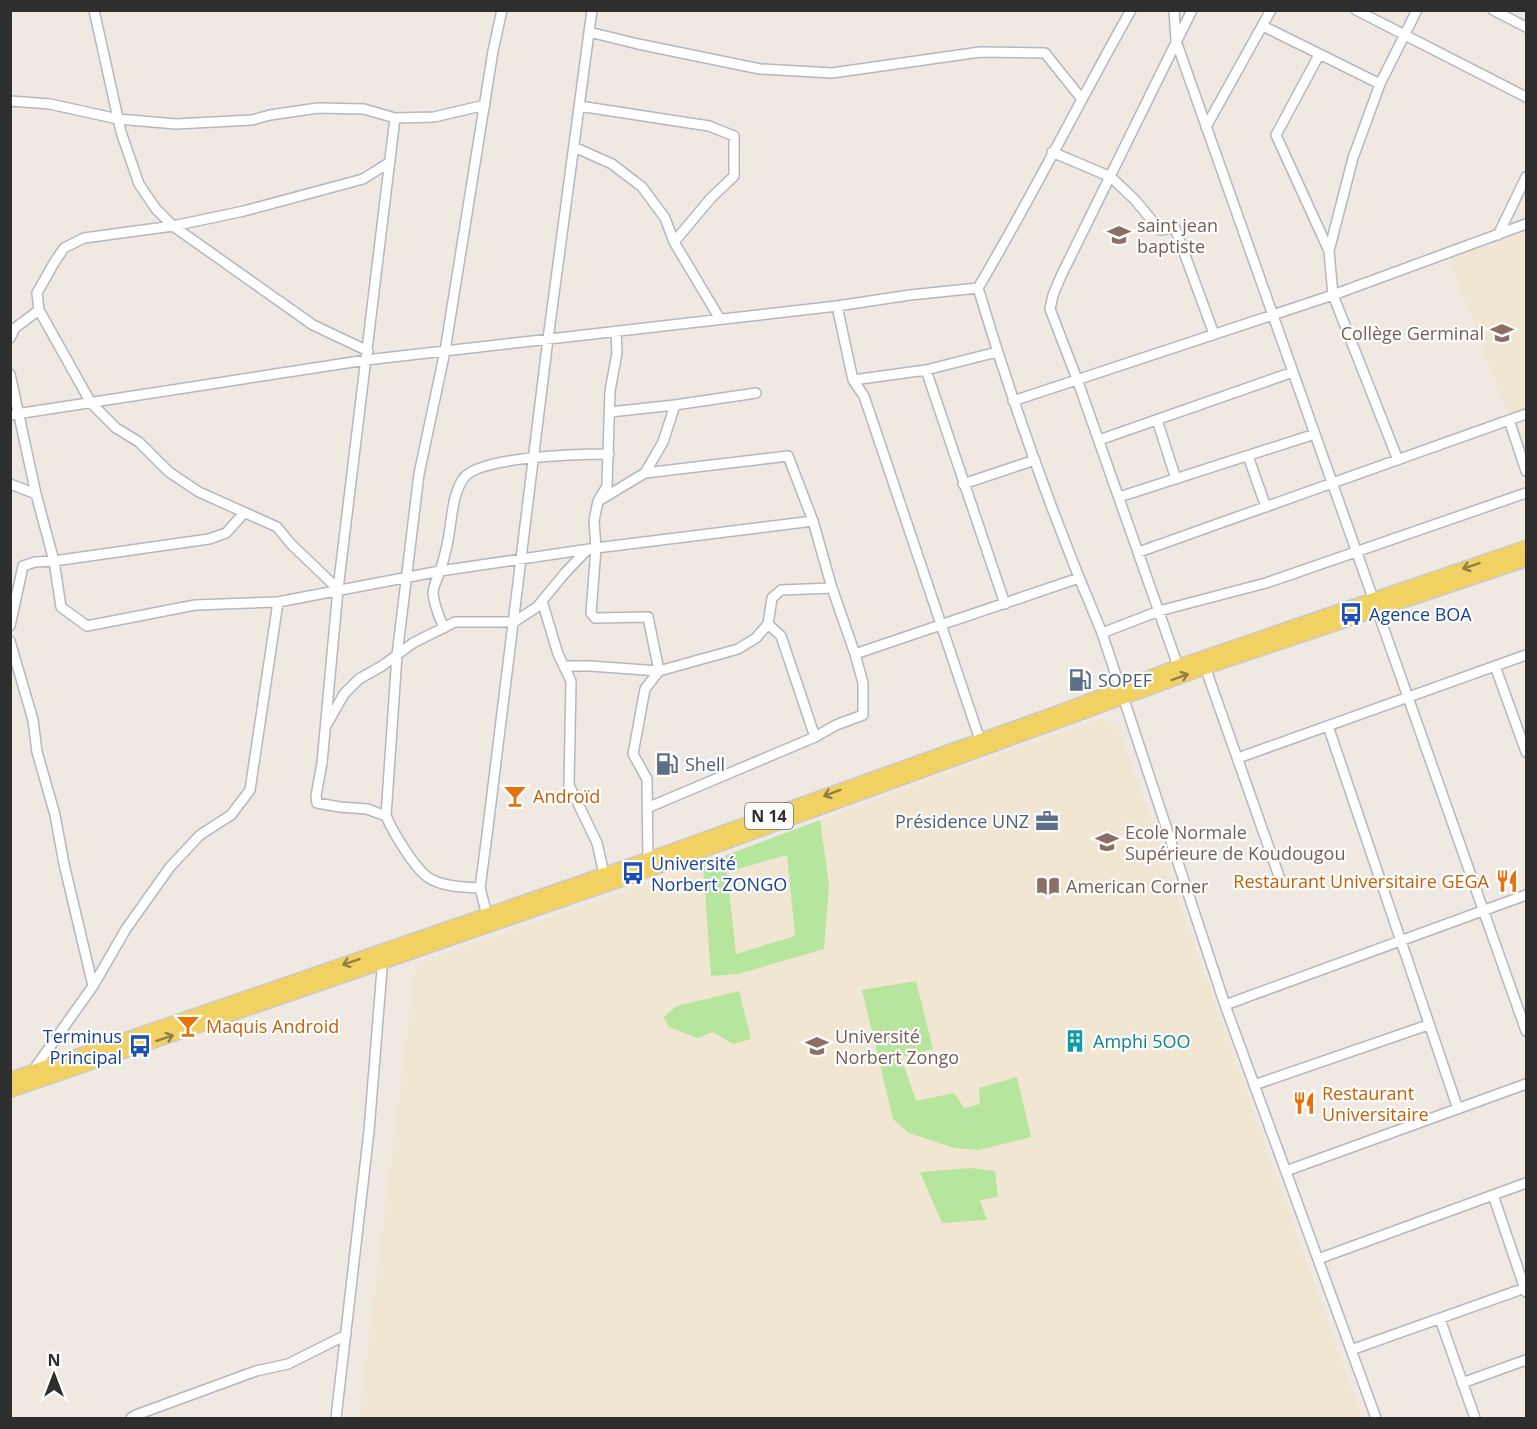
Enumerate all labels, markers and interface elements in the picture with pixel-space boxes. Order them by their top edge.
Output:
place label: saint jean baptiste [1137,213,1218,258]
school or university icon: saint jean baptiste [1106,222,1132,248]
school or university icon: Collège Germinal [1489,320,1515,346]
place label: Collège Germinal [1341,321,1484,345]
one-way arrow [1462,561,1481,572]
bus stop icon: Agence BOA [1338,601,1364,627]
place label: Agence BOA [1369,602,1472,626]
fuel station icon: SOPEF [1067,667,1093,693]
place label: SOPEF [1098,668,1152,692]
one-way arrow [1170,671,1189,682]
fuel station icon: Shell [654,751,680,777]
place label: Shell [685,752,725,776]
bar icon: Androïd [502,783,528,809]
place label: Androïd [533,784,600,808]
one-way arrow [824,788,842,799]
road number: N 14 [745,803,793,829]
office icon: Présidence UNZ [1034,808,1060,834]
place label: Présidence UNZ [895,809,1029,833]
place label: Ecole Normale Supérieure de Koudougou [1125,820,1345,865]
school or university icon: Ecole Normale Supérieure de Koudougou [1094,829,1120,855]
place label: Université Norbert ZONGO [651,851,787,896]
bus stop icon: Université Norbert ZONGO [620,860,646,886]
restaurant icon: Restaurant Universitaire GEGA [1494,868,1520,894]
place label: Restaurant Universitaire GEGA [1233,869,1490,893]
library icon: American Corner [1035,873,1061,899]
place label: American Corner [1066,874,1209,898]
one-way arrow [342,958,361,969]
bar icon: Maquis Android [175,1013,201,1039]
place label: Maquis Android [206,1014,339,1038]
place label: Terminus Principal [43,1024,122,1069]
place label: Université Norbert Zongo [835,1024,959,1069]
building icon: Amphi 5OO [1062,1028,1088,1054]
place label: Amphi 5OO [1093,1029,1191,1053]
one-way arrow [155,1031,174,1042]
bus stop icon: Terminus Principal [127,1033,153,1059]
school or university icon: Université Norbert Zongo [804,1033,830,1059]
place label: Restaurant Universitaire [1322,1081,1429,1126]
restaurant icon: Restaurant Universitaire [1291,1090,1317,1116]
north arrow [24,1345,84,1405]
text: N [47,1349,61,1371]

